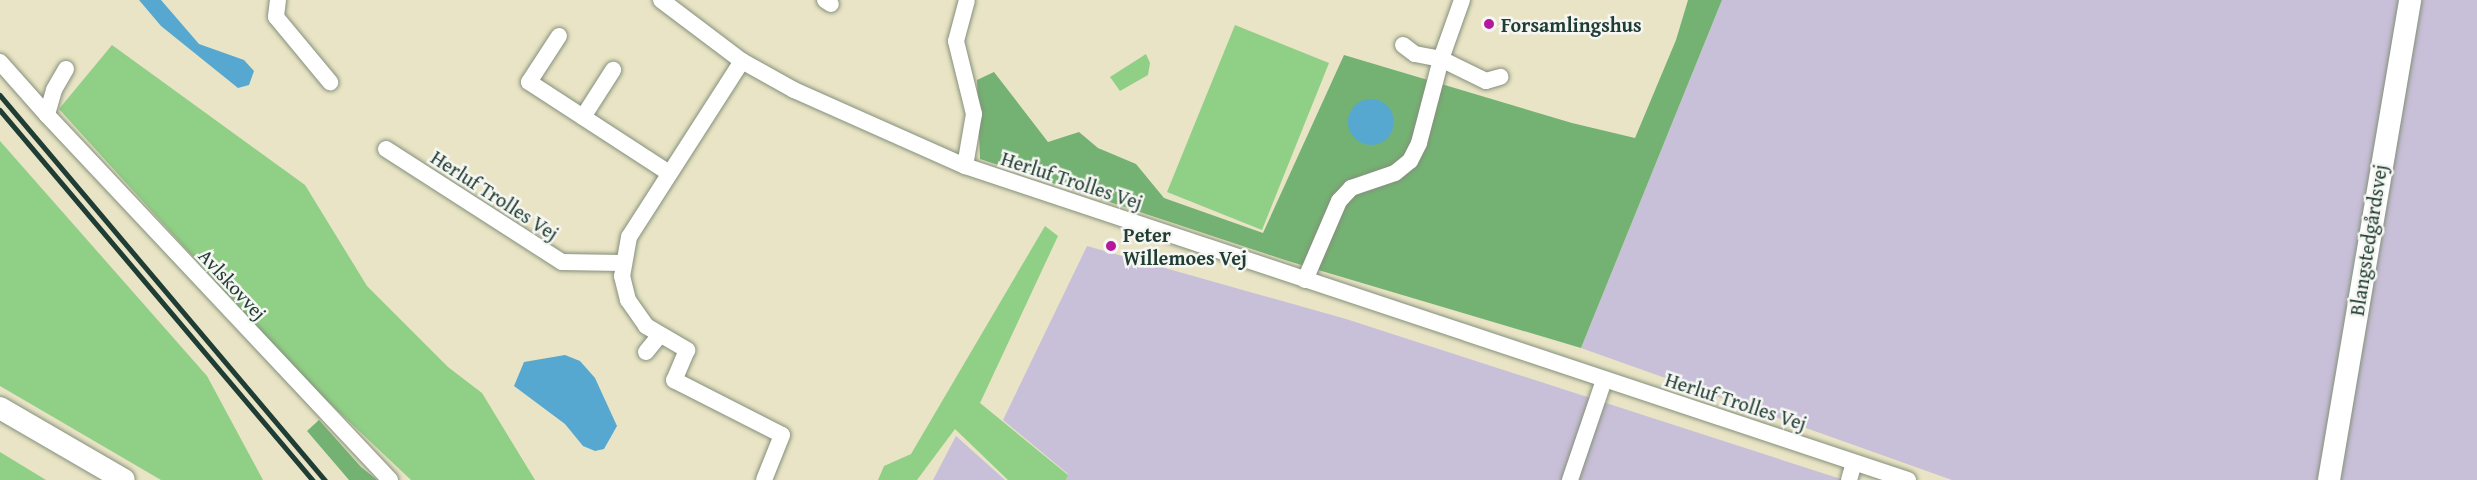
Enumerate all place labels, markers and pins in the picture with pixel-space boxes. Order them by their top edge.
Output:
place label: Forsamlingshus [1501,12,1642,36]
marker: Forsamlingshus [1482,17,1496,31]
place label: Peter Willemoes Vej [1123,222,1247,269]
marker: Peter Willemoes Vej [1104,239,1118,253]

